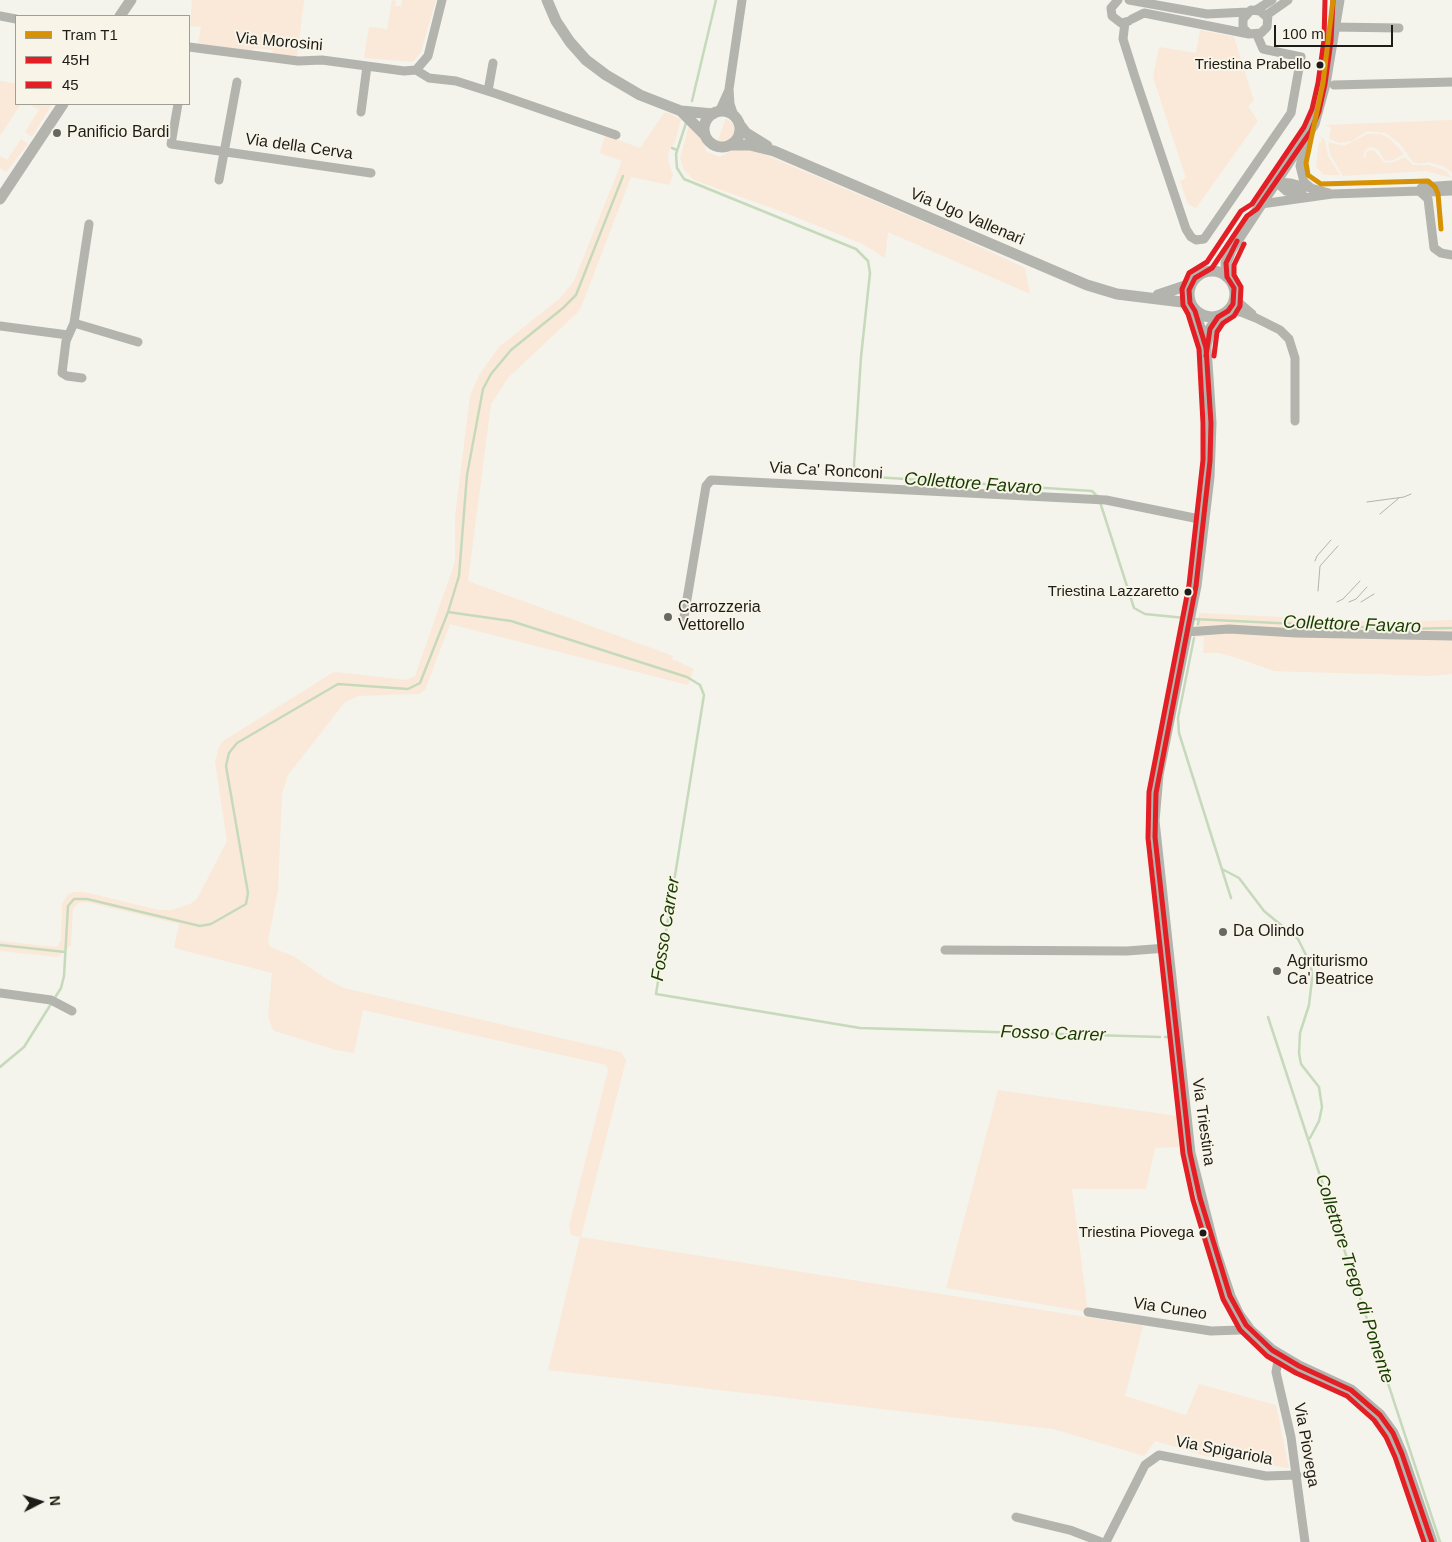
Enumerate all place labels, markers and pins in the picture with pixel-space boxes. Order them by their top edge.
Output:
place label: Triestina Prabello [1195,56,1311,74]
marker: Triestina Prabello [1315,60,1325,70]
place label: Panificio Bardi [67,123,169,143]
marker: Panificio Bardi [51,127,63,139]
place label: Triestina Lazzaretto [1048,583,1179,601]
marker: Triestina Lazzaretto [1183,587,1193,597]
place label: Carrozzeria Vettorello [678,598,761,636]
marker: Carrozzeria Vettorello [662,611,674,623]
place label: Da Olindo [1233,922,1304,942]
marker: Da Olindo [1217,926,1229,938]
place label: Agriturismo Ca' Beatrice [1287,952,1374,990]
marker: Agriturismo Ca' Beatrice [1271,965,1283,977]
place label: Triestina Piovega [1079,1224,1194,1242]
marker: Triestina Piovega [1198,1228,1208,1238]

